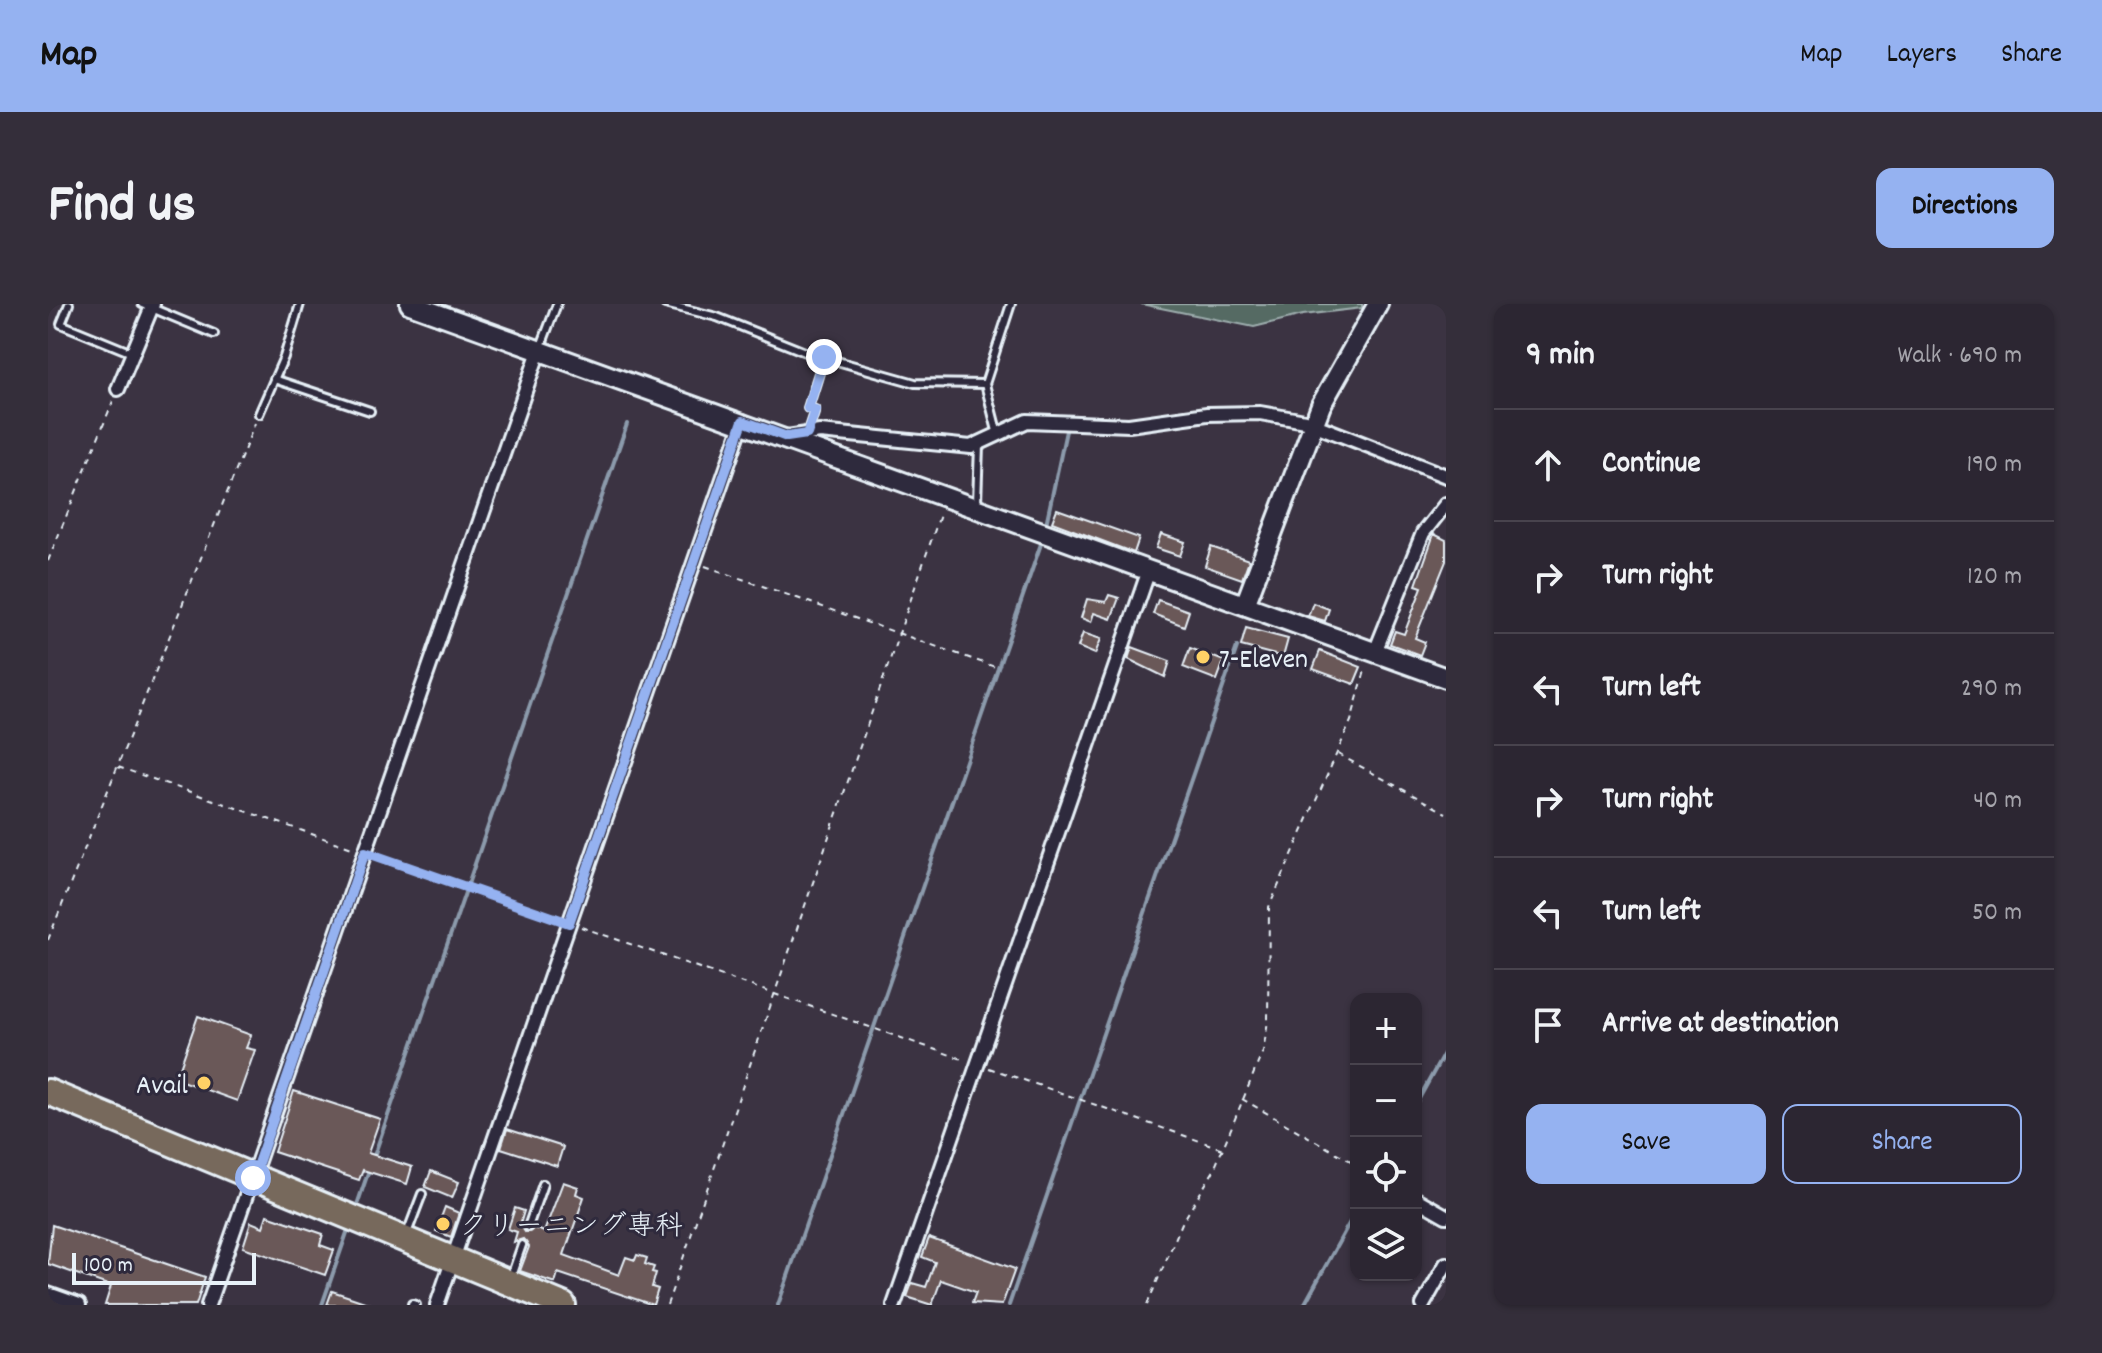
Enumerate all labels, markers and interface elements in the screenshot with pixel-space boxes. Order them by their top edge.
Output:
text: Map [40,29,98,84]
text: Map [1800,36,1843,76]
text: Layers [1887,36,1957,76]
text: Share [2001,36,2062,76]
text: Find us [48,168,196,248]
button: Directions [1876,168,2054,248]
text: 9 min [1526,332,1595,381]
text: Walk · 690 m [1898,338,2022,375]
route end [806,339,842,375]
icon: ahead [1526,443,1570,487]
text: Continue [1602,444,1701,487]
text: 190 m [1966,447,2022,484]
icon: right [1526,555,1570,599]
text: Turn right [1602,556,1713,599]
text: 120 m [1967,559,2022,596]
place label: 7-Eleven [1219,642,1308,682]
marker: 7-Eleven [1194,648,1212,666]
icon: left [1526,667,1570,711]
text: Turn left [1602,668,1701,711]
text: 290 m [1961,671,2022,708]
icon: right [1526,779,1570,823]
text: Turn right [1602,780,1713,823]
text: 40 m [1973,783,2022,820]
icon: left [1526,891,1570,935]
text: Turn left [1602,892,1701,935]
text: 50 m [1972,895,2022,932]
map controls [1350,993,1422,1281]
button: + [1350,993,1422,1065]
icon: arrive [1526,1003,1570,1047]
text: Arrive at destination [1602,1004,1839,1047]
button: − [1350,1065,1422,1137]
place label: Avail [136,1068,188,1108]
marker: Avail [195,1074,213,1092]
button: Save [1526,1104,1766,1184]
button: Share [1782,1104,2022,1184]
button: locate [1350,1137,1422,1209]
route start [235,1160,271,1196]
place label: クリーニング専科 [459,1209,683,1249]
button: layers [1350,1209,1422,1281]
marker: クリーニング専科 [434,1215,452,1233]
scale bar [72,1249,256,1285]
text: 100 m [84,1251,133,1282]

